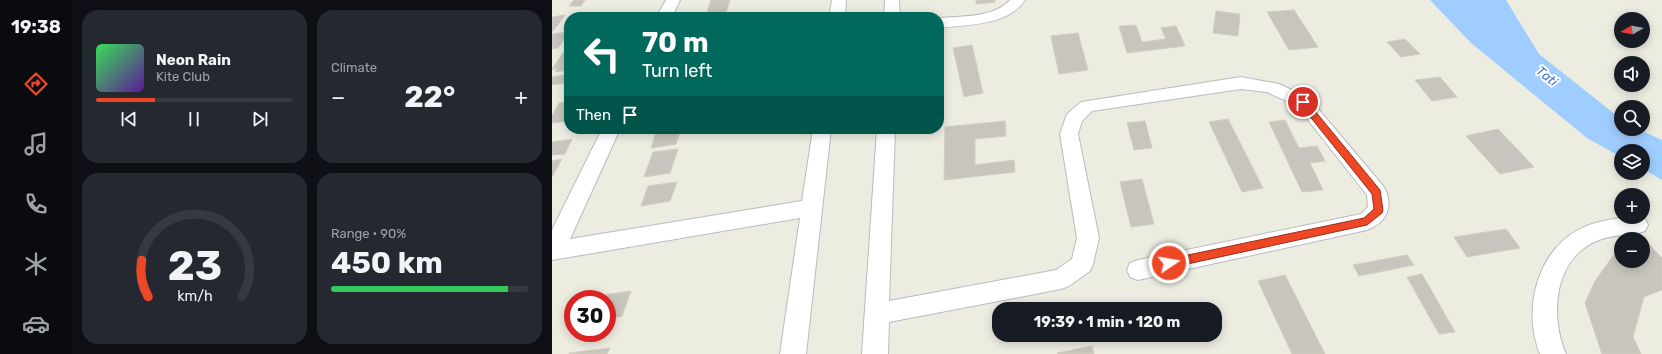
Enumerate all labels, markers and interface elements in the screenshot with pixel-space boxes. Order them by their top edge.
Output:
north arrow [1614,12,1650,48]
map controls [1614,12,1650,268]
text: 19:38 [11,16,61,38]
text: 70 m [642,26,709,59]
icon: left [576,28,628,80]
text: Neon Rain [156,51,231,69]
button: sound [1614,56,1650,92]
text: Climate [331,60,377,75]
text: Turn left [642,60,712,82]
water label: Tati [1533,63,1561,90]
text: Kite Club [156,69,210,84]
icon: directions [22,70,50,98]
text: 22° [404,79,455,115]
text: − [331,84,345,111]
text: + [514,84,528,111]
pin [1286,85,1320,119]
icon: arrive [1292,91,1314,113]
button: search [1614,100,1650,136]
icon: arrive [619,104,641,126]
text: Then [576,106,611,124]
icon: previous [118,108,140,130]
icon: pause [183,108,205,130]
icon: next [249,108,271,130]
icon: music [22,130,50,158]
button: layers [1614,144,1650,180]
button: + [1614,188,1650,224]
icon: phone [22,190,50,218]
text: Range · 90% [331,226,406,241]
button: − [1614,232,1650,268]
text: 23 [167,240,222,289]
position arrow [1148,242,1190,284]
text: 450 km [331,245,443,281]
icon: climate [22,250,50,278]
text: km/h [177,287,212,304]
speed limit sign: 30 [564,290,616,342]
icon: car [22,310,50,338]
text: 19:39 · 1 min · 120 m [1034,313,1180,331]

